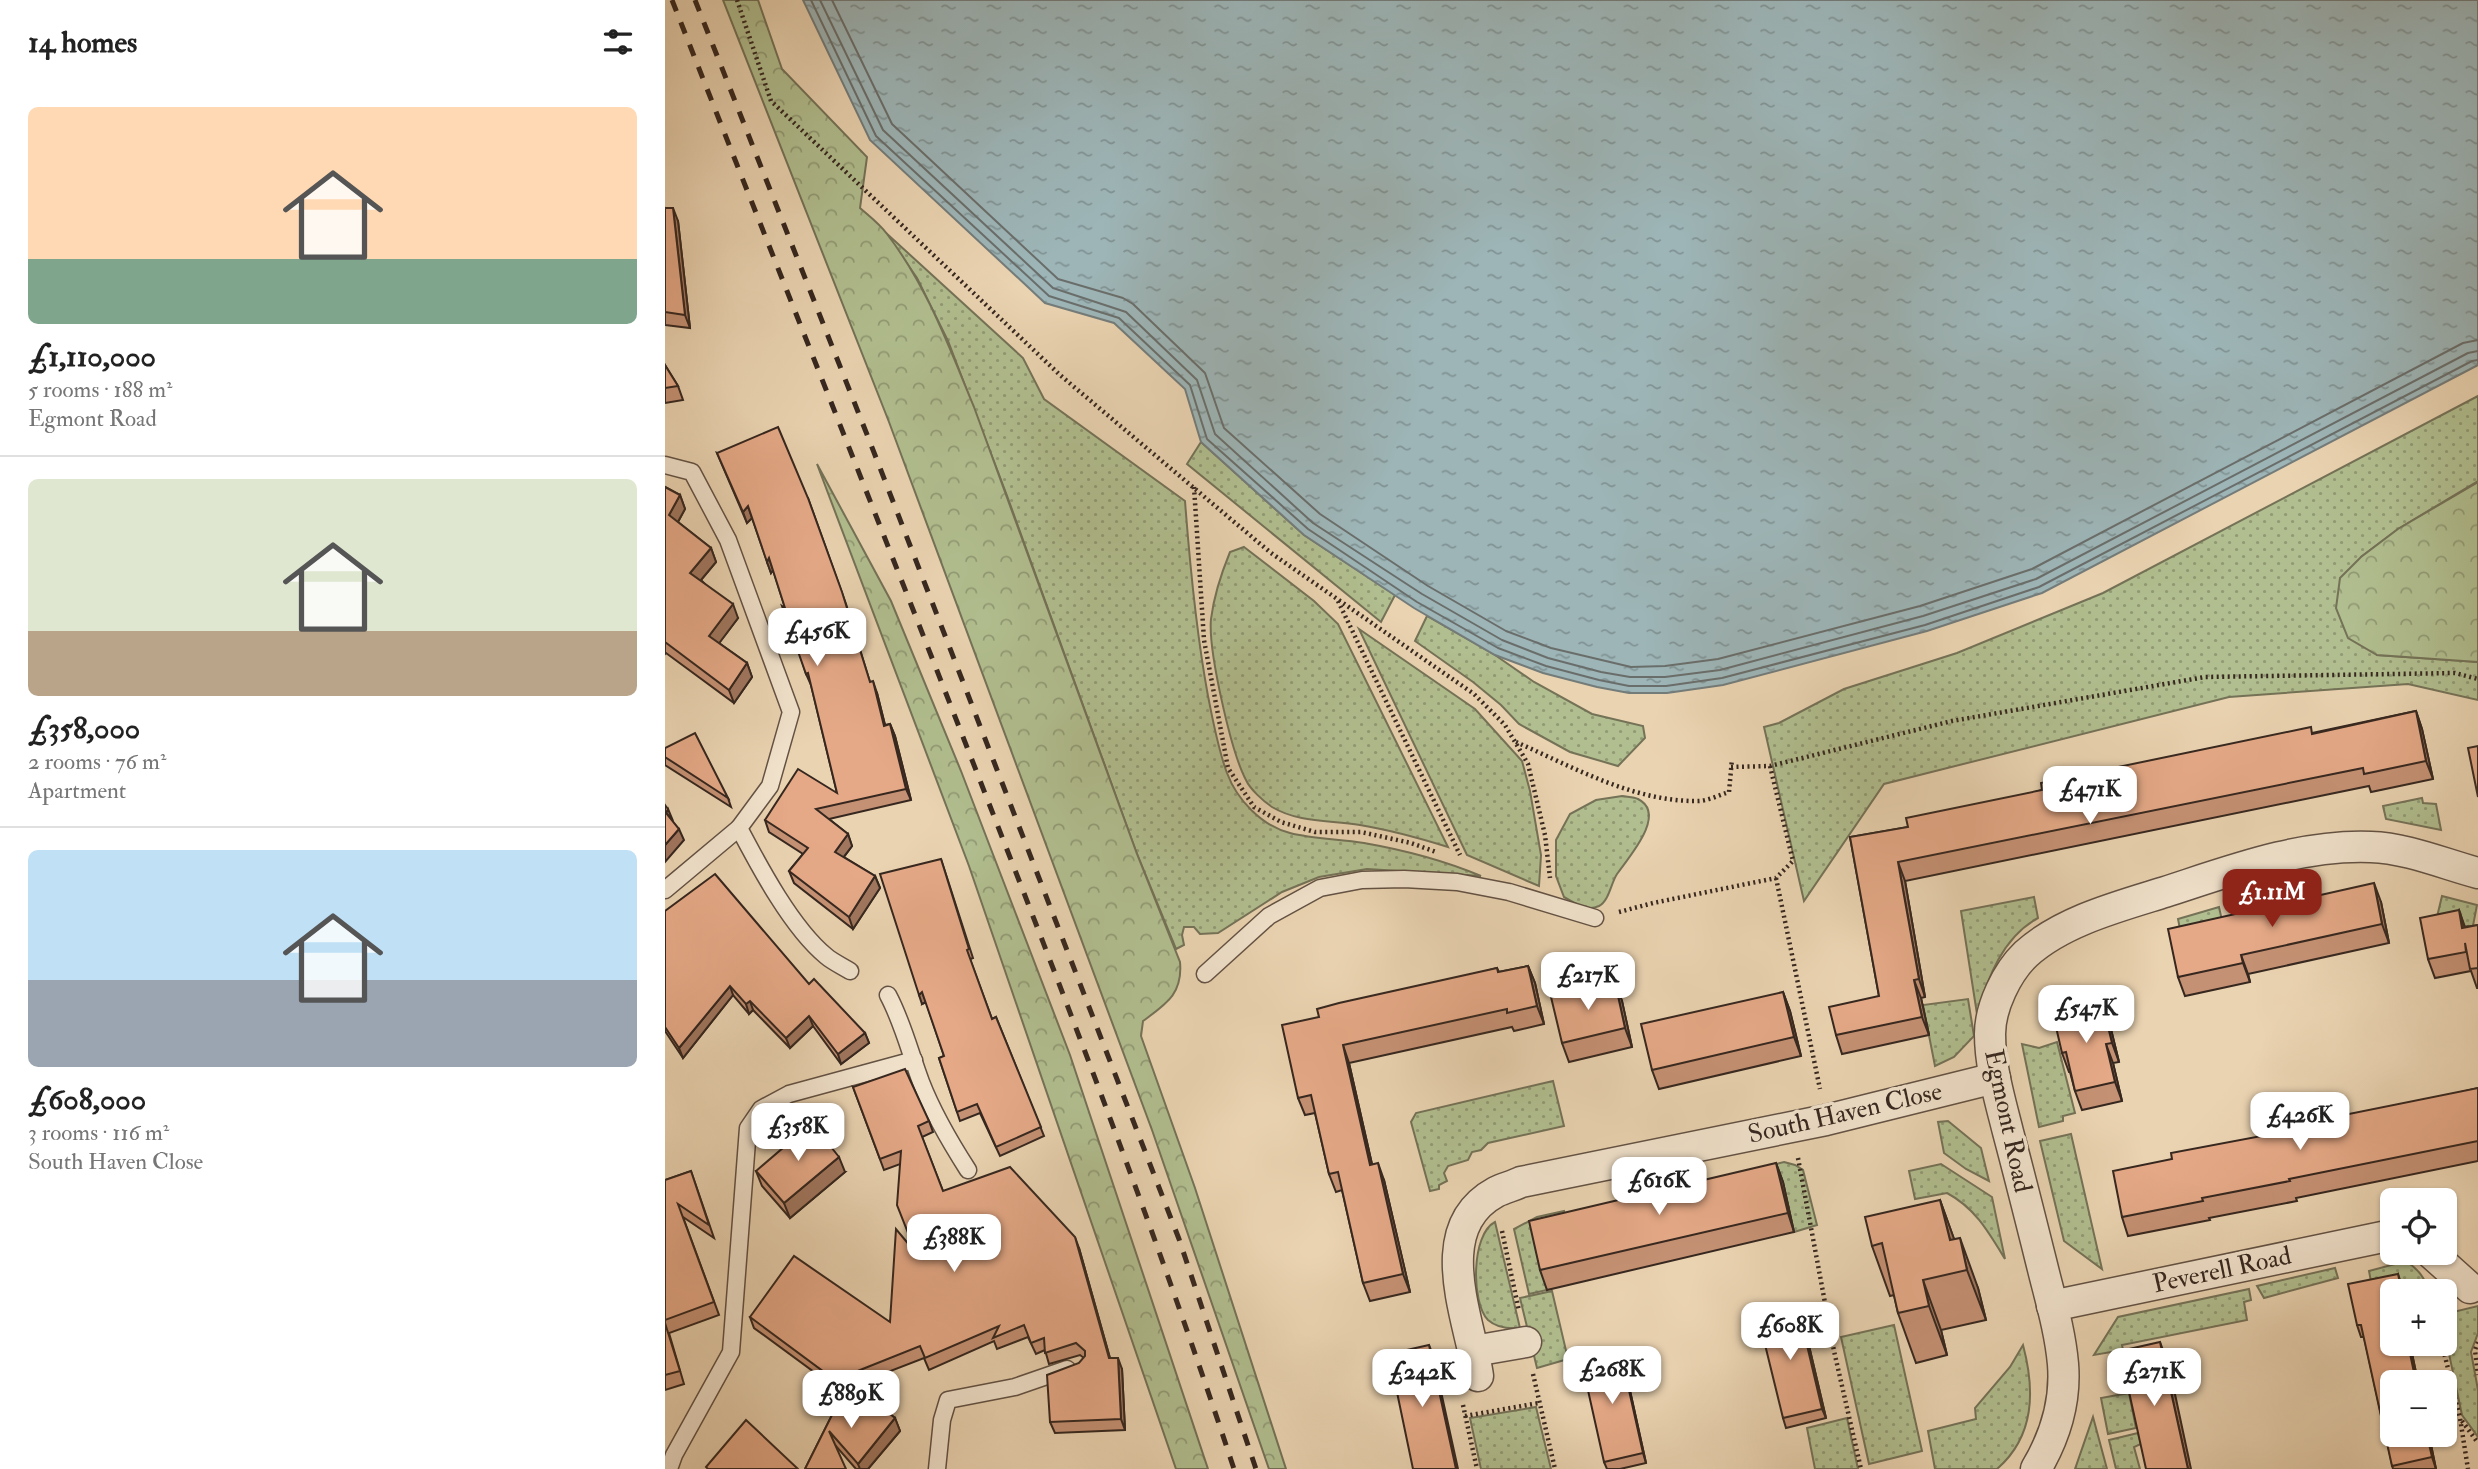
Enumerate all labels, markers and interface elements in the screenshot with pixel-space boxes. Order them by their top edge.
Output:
icon: filters [599,23,637,61]
text: 14 homes [28,24,137,61]
icon: home [270,152,396,278]
text: £1,110,000 [28,338,156,375]
text: 5 rooms · 188 m² [28,375,172,404]
text: Egmont Road [28,404,157,433]
icon: home [270,524,396,650]
pin: £456K [768,608,866,668]
text: £456K [784,616,850,645]
text: £358,000 [28,710,140,747]
text: 2 rooms · 76 m² [28,747,166,776]
pin: £471K [2041,766,2139,826]
text: £471K [2059,774,2121,803]
text: Apartment [28,776,126,805]
pin: £1.11M [2215,870,2329,929]
text: £1.11M [2239,877,2305,906]
icon: home [270,895,396,1021]
pin: £217K [1539,953,1637,1012]
text: £217K [1557,960,1619,989]
pin: £547K [2037,986,2135,1045]
text: £547K [2054,993,2118,1022]
street label: Egmont Road [1977,1046,2039,1196]
street label: South Haven Close [1745,1075,1945,1151]
text: £608,000 [28,1081,146,1118]
pin: £426K [2251,1092,2349,1152]
text: £426K [2266,1100,2334,1129]
pin: £358K [749,1104,847,1163]
text: £358K [767,1111,829,1140]
text: 3 rooms · 116 m² [28,1118,169,1147]
text: South Haven Close [28,1147,203,1176]
pin: £616K [1610,1158,1708,1217]
text: £616K [1628,1165,1690,1194]
map controls [2380,1188,2457,1447]
button: locate [2380,1188,2457,1265]
pin: £388K [905,1214,1003,1274]
text: £388K [923,1222,985,1251]
street label: Peverell Road [2150,1240,2294,1300]
button: + [2380,1279,2457,1356]
pin: £608K [1741,1302,1839,1362]
text: £608K [1757,1310,1823,1339]
pin: £268K [1563,1346,1661,1406]
pin: £271K [2105,1348,2203,1408]
pin: £242K [1373,1350,1471,1409]
text: £268K [1579,1354,1645,1383]
text: £271K [2123,1356,2185,1385]
text: £242K [1388,1357,1456,1386]
pin: £889K [802,1370,900,1430]
button: − [2380,1370,2457,1447]
text: £889K [819,1378,883,1407]

